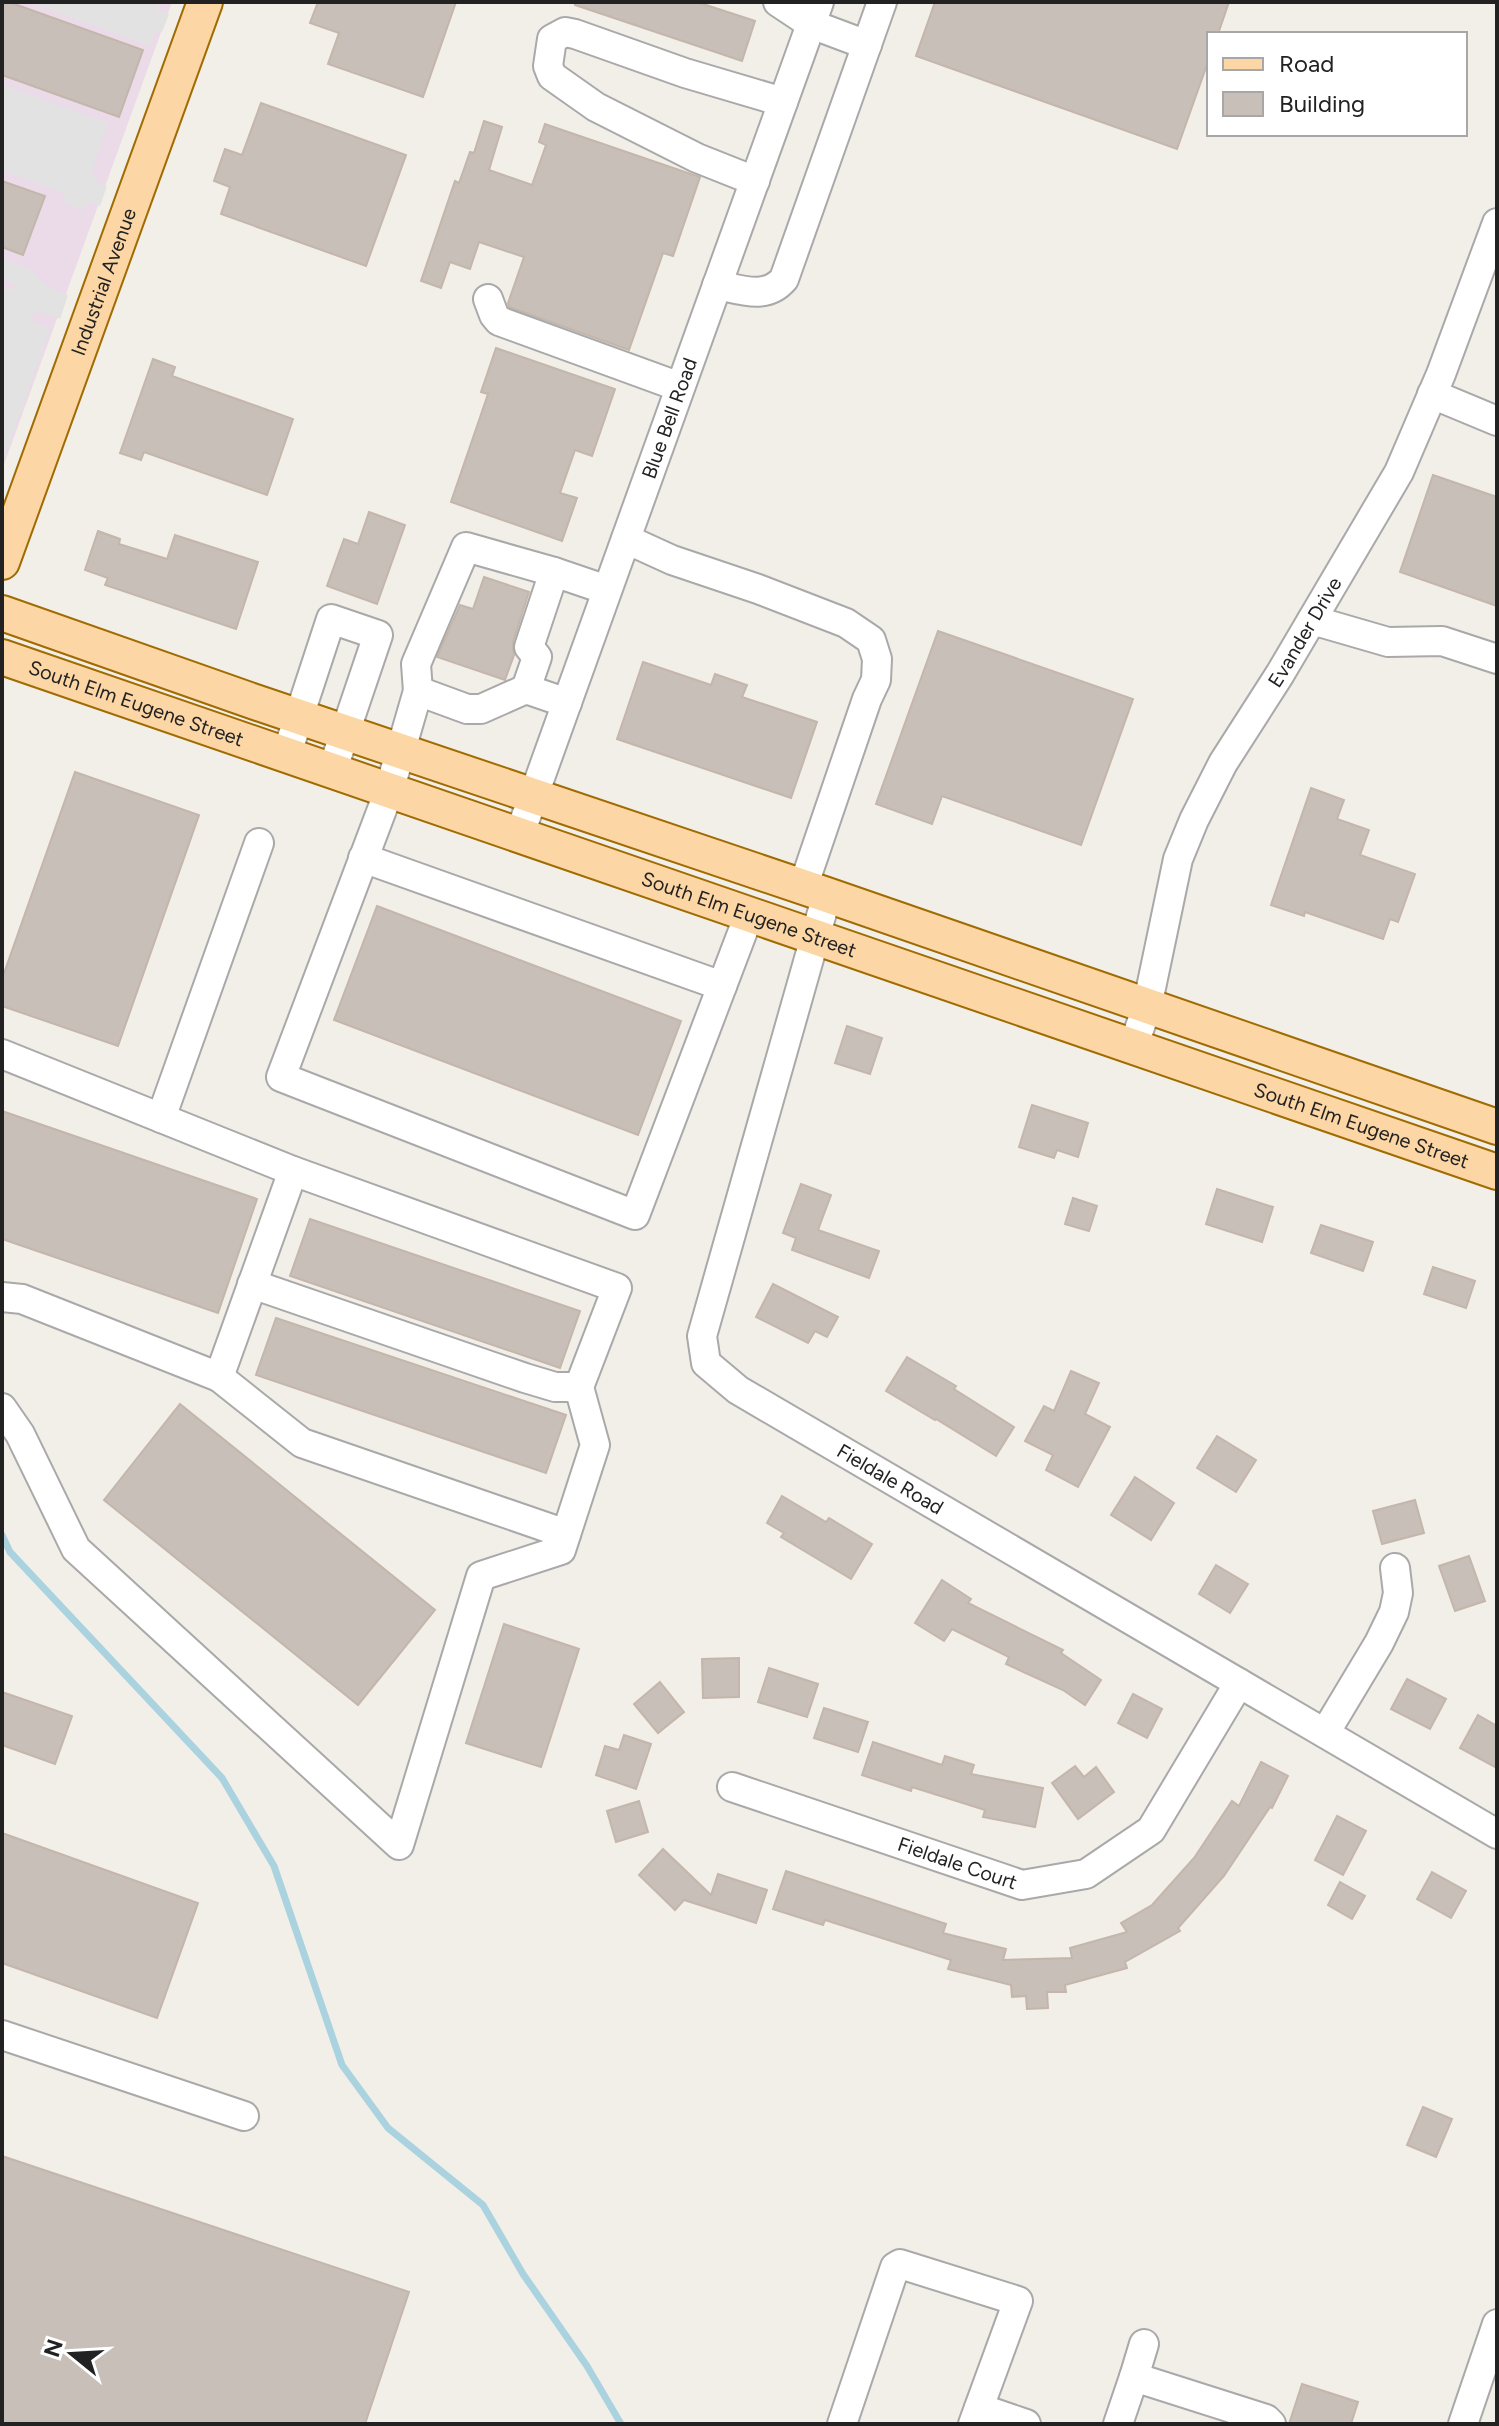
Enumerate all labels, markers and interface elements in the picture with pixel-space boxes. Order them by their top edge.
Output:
legend [1207,32,1467,136]
text: Road [1279,49,1334,78]
text: Building [1279,89,1365,118]
street label: Industrial Avenue [66,205,141,359]
street label: Blue Bell Road [637,355,702,482]
street label: Evander Drive [1263,573,1347,692]
street label: South Elm Eugene Street [26,655,247,751]
street label: South Elm Eugene Street [638,866,860,962]
street label: South Elm Eugene Street [1251,1077,1472,1173]
street label: Fieldale Road [833,1439,948,1520]
street label: Fieldale Court [895,1832,1020,1895]
north arrow [32,2314,112,2394]
text: N [38,2336,69,2360]

